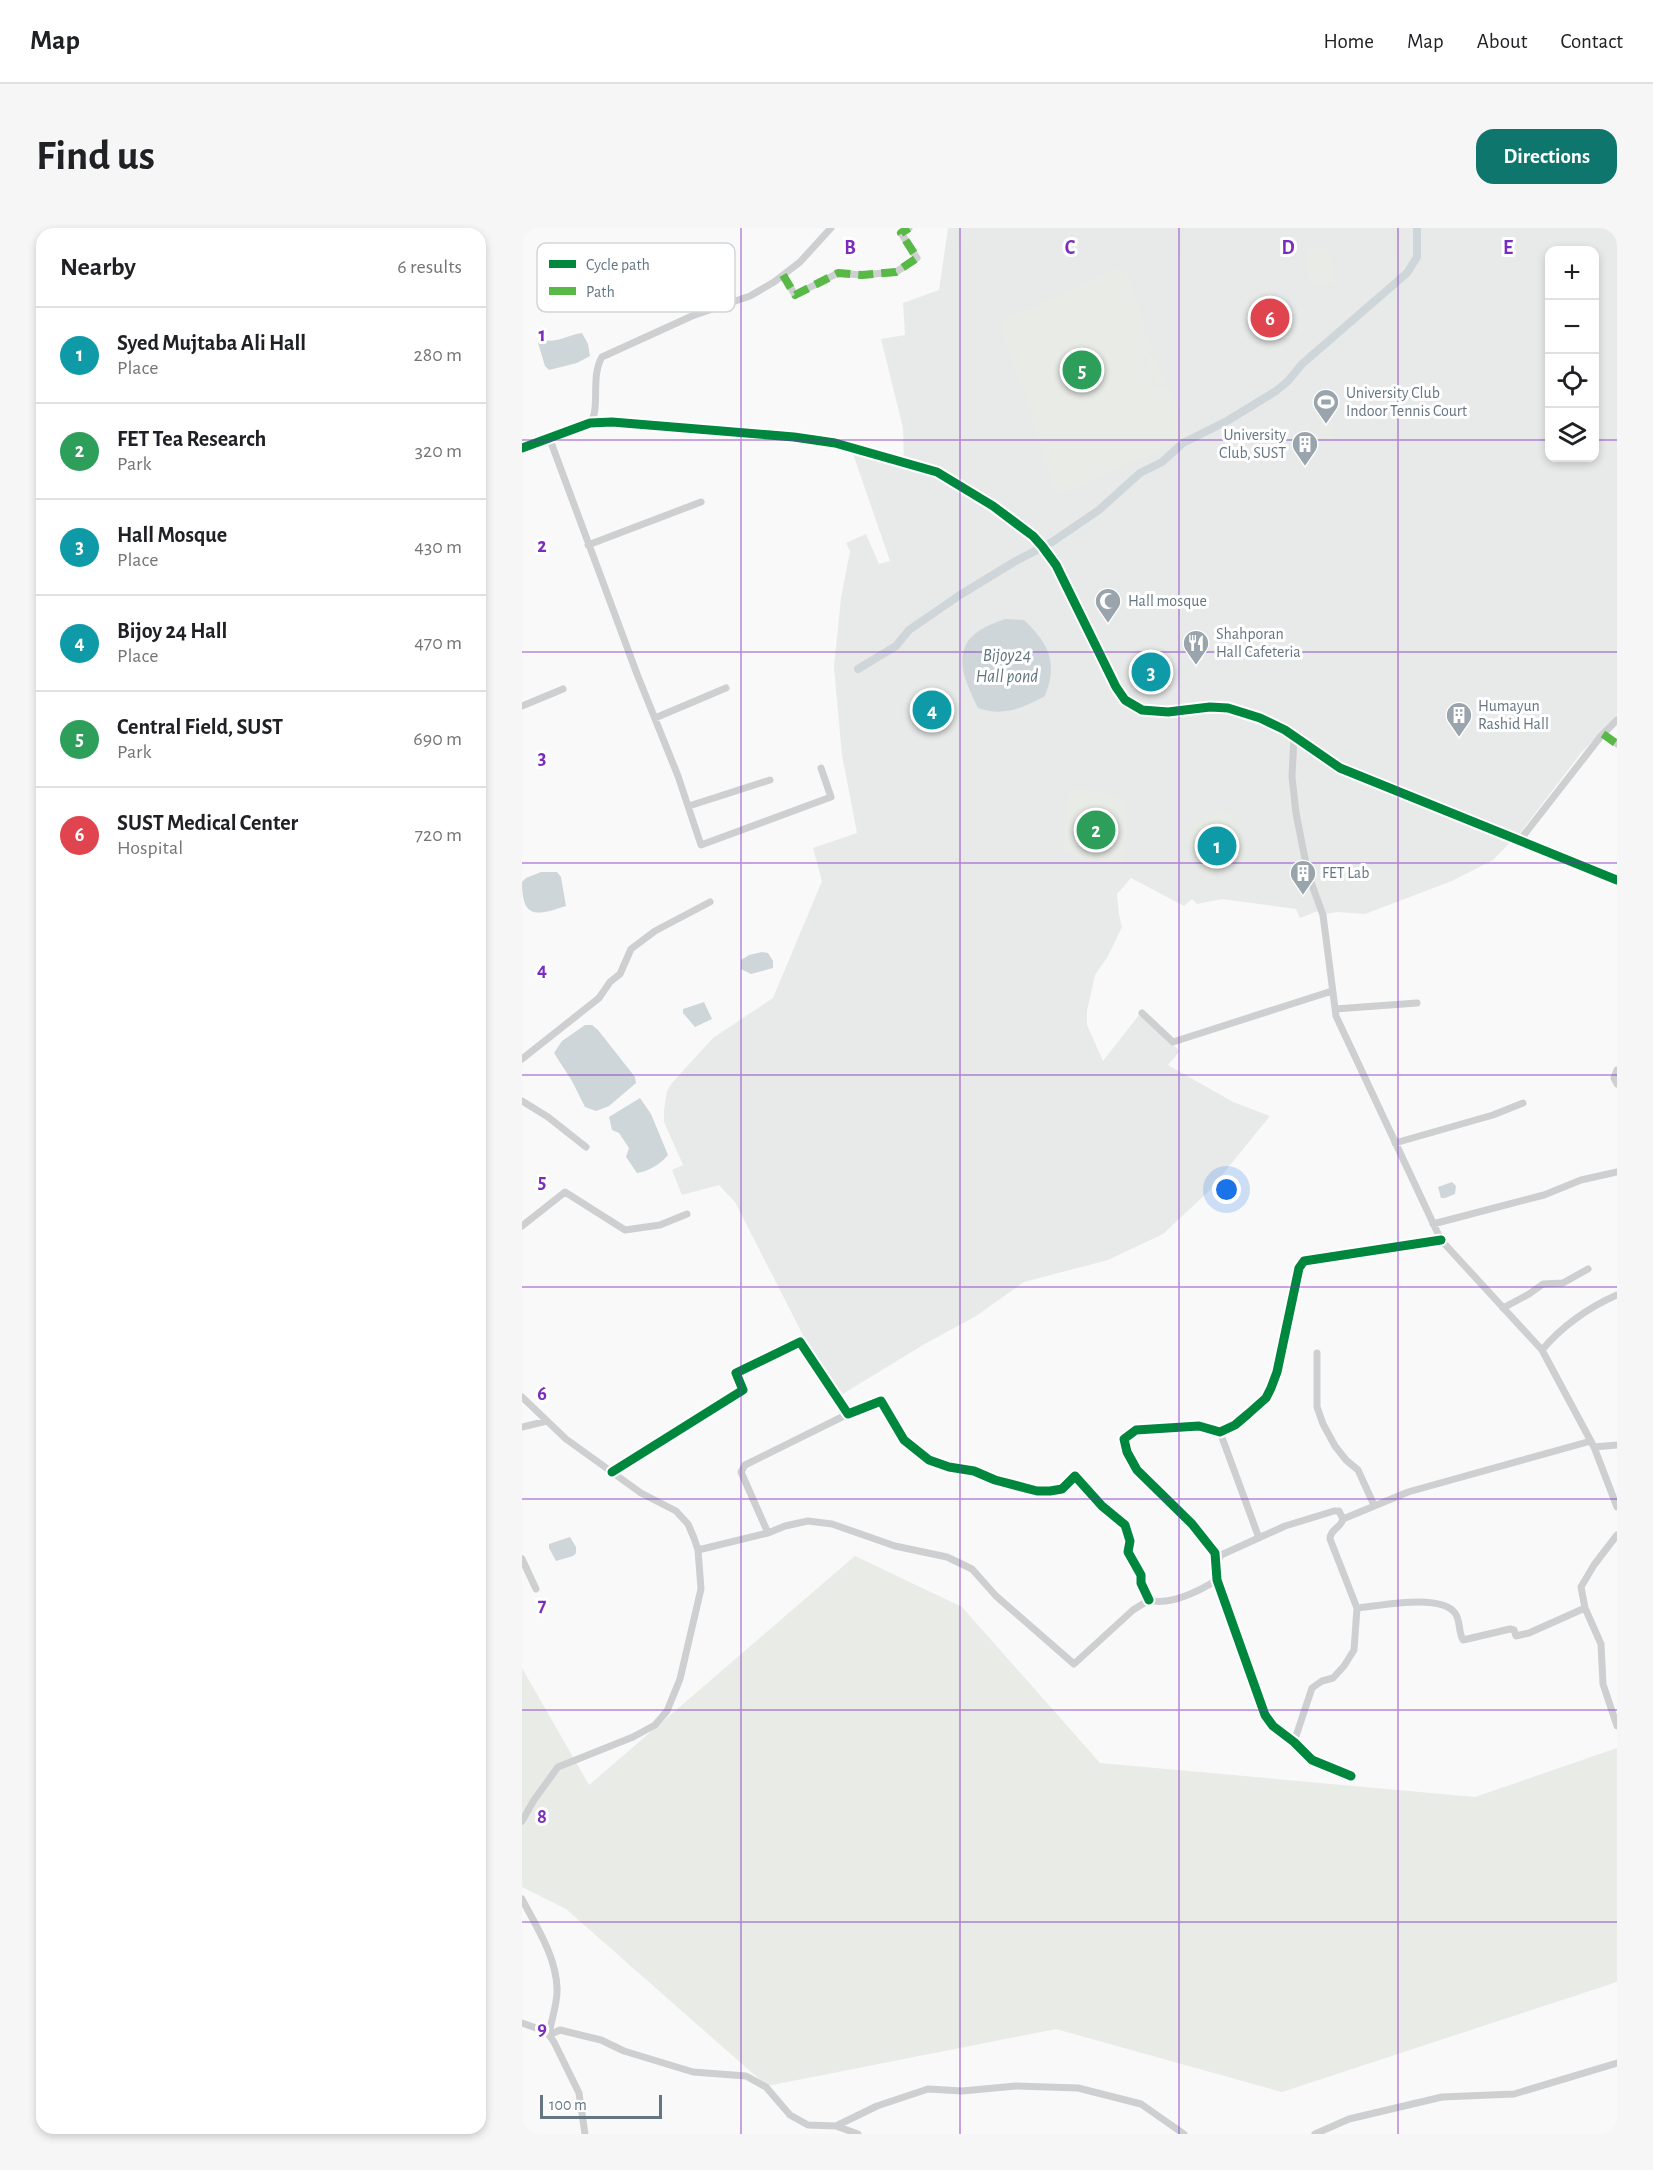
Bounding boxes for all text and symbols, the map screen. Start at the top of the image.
text: Map [30,27,80,55]
text: Home [1323,31,1374,52]
text: Map [1407,31,1444,52]
text: About [1477,31,1527,52]
text: Contact [1560,31,1623,52]
button: Directions [1476,129,1617,184]
text: Find us [36,135,155,177]
text: B [844,238,856,258]
text: C [1065,238,1076,258]
text: D [1281,238,1295,258]
text: E [1503,238,1513,258]
legend [537,243,735,312]
map controls [1545,246,1599,462]
button: + [1545,246,1599,300]
text: Nearby [60,254,136,280]
text: 6 results [397,257,462,277]
text: Cycle path [586,257,650,274]
text: Path [586,284,615,300]
pin: 6 [1250,296,1290,340]
button: − [1545,300,1599,354]
text: 1 [538,325,546,345]
text: Syed Mujtaba Ali Hall [117,332,306,354]
text: 1 [76,345,83,365]
text: 280 m [414,345,462,365]
pin: 5 [1062,348,1102,392]
button: locate [1545,354,1599,408]
text: Place [117,358,158,378]
place label: University Club Indoor Tennis Court [1346,385,1467,419]
sports icon: University Club Indoor Tennis Court [1311,387,1341,425]
button: layers [1545,408,1599,462]
place label: University Club, SUST [1219,427,1286,461]
text: FET Tea Research [117,428,266,450]
building icon: University Club, SUST [1290,429,1320,467]
text: 2 [75,441,84,461]
text: 320 m [415,441,462,461]
text: Park [117,454,152,474]
text: Hall Mosque [117,524,227,546]
text: 2 [537,536,547,556]
text: 3 [75,537,84,557]
text: 430 m [414,537,462,557]
text: Place [117,550,158,570]
mosque icon: Hall mosque [1093,586,1123,624]
place label: Hall mosque [1128,593,1207,609]
text: Bijoy 24 Hall [117,620,227,642]
place label: Shahporan Hall Cafeteria [1216,626,1301,660]
restaurant icon: Shahporan Hall Cafeteria [1181,628,1211,666]
text: 4 [74,633,85,653]
text: 470 m [414,633,462,653]
text: Place [117,646,158,666]
water label: Bijoy24 Hall pond [976,647,1038,686]
pin: 3 [1132,650,1170,694]
pin: 4 [912,688,952,732]
place label: Humayun Rashid Hall [1478,698,1549,732]
building icon: Humayun Rashid Hall [1444,700,1474,738]
text: Central Field, SUST [117,716,283,738]
text: 5 [75,729,84,749]
text: 690 m [413,729,462,749]
text: Park [117,742,152,762]
text: 3 [538,748,546,768]
pin: 2 [1076,808,1116,852]
text: SUST Medical Center [117,812,298,834]
pin: 1 [1198,824,1236,868]
text: 6 [75,825,84,845]
text: 720 m [415,825,462,845]
text: Hospital [117,838,183,858]
building icon: FET Lab [1288,858,1318,896]
place label: FET Lab [1322,865,1369,881]
text: 4 [537,960,547,980]
text: 5 [538,1172,546,1192]
your location [1212,1175,1241,1204]
text: 6 [537,1384,547,1404]
text: 7 [538,1595,547,1615]
text: 8 [537,1807,547,1827]
text: 9 [537,2019,547,2039]
scale bar [540,2092,662,2120]
text: 100 m [549,2097,587,2113]

